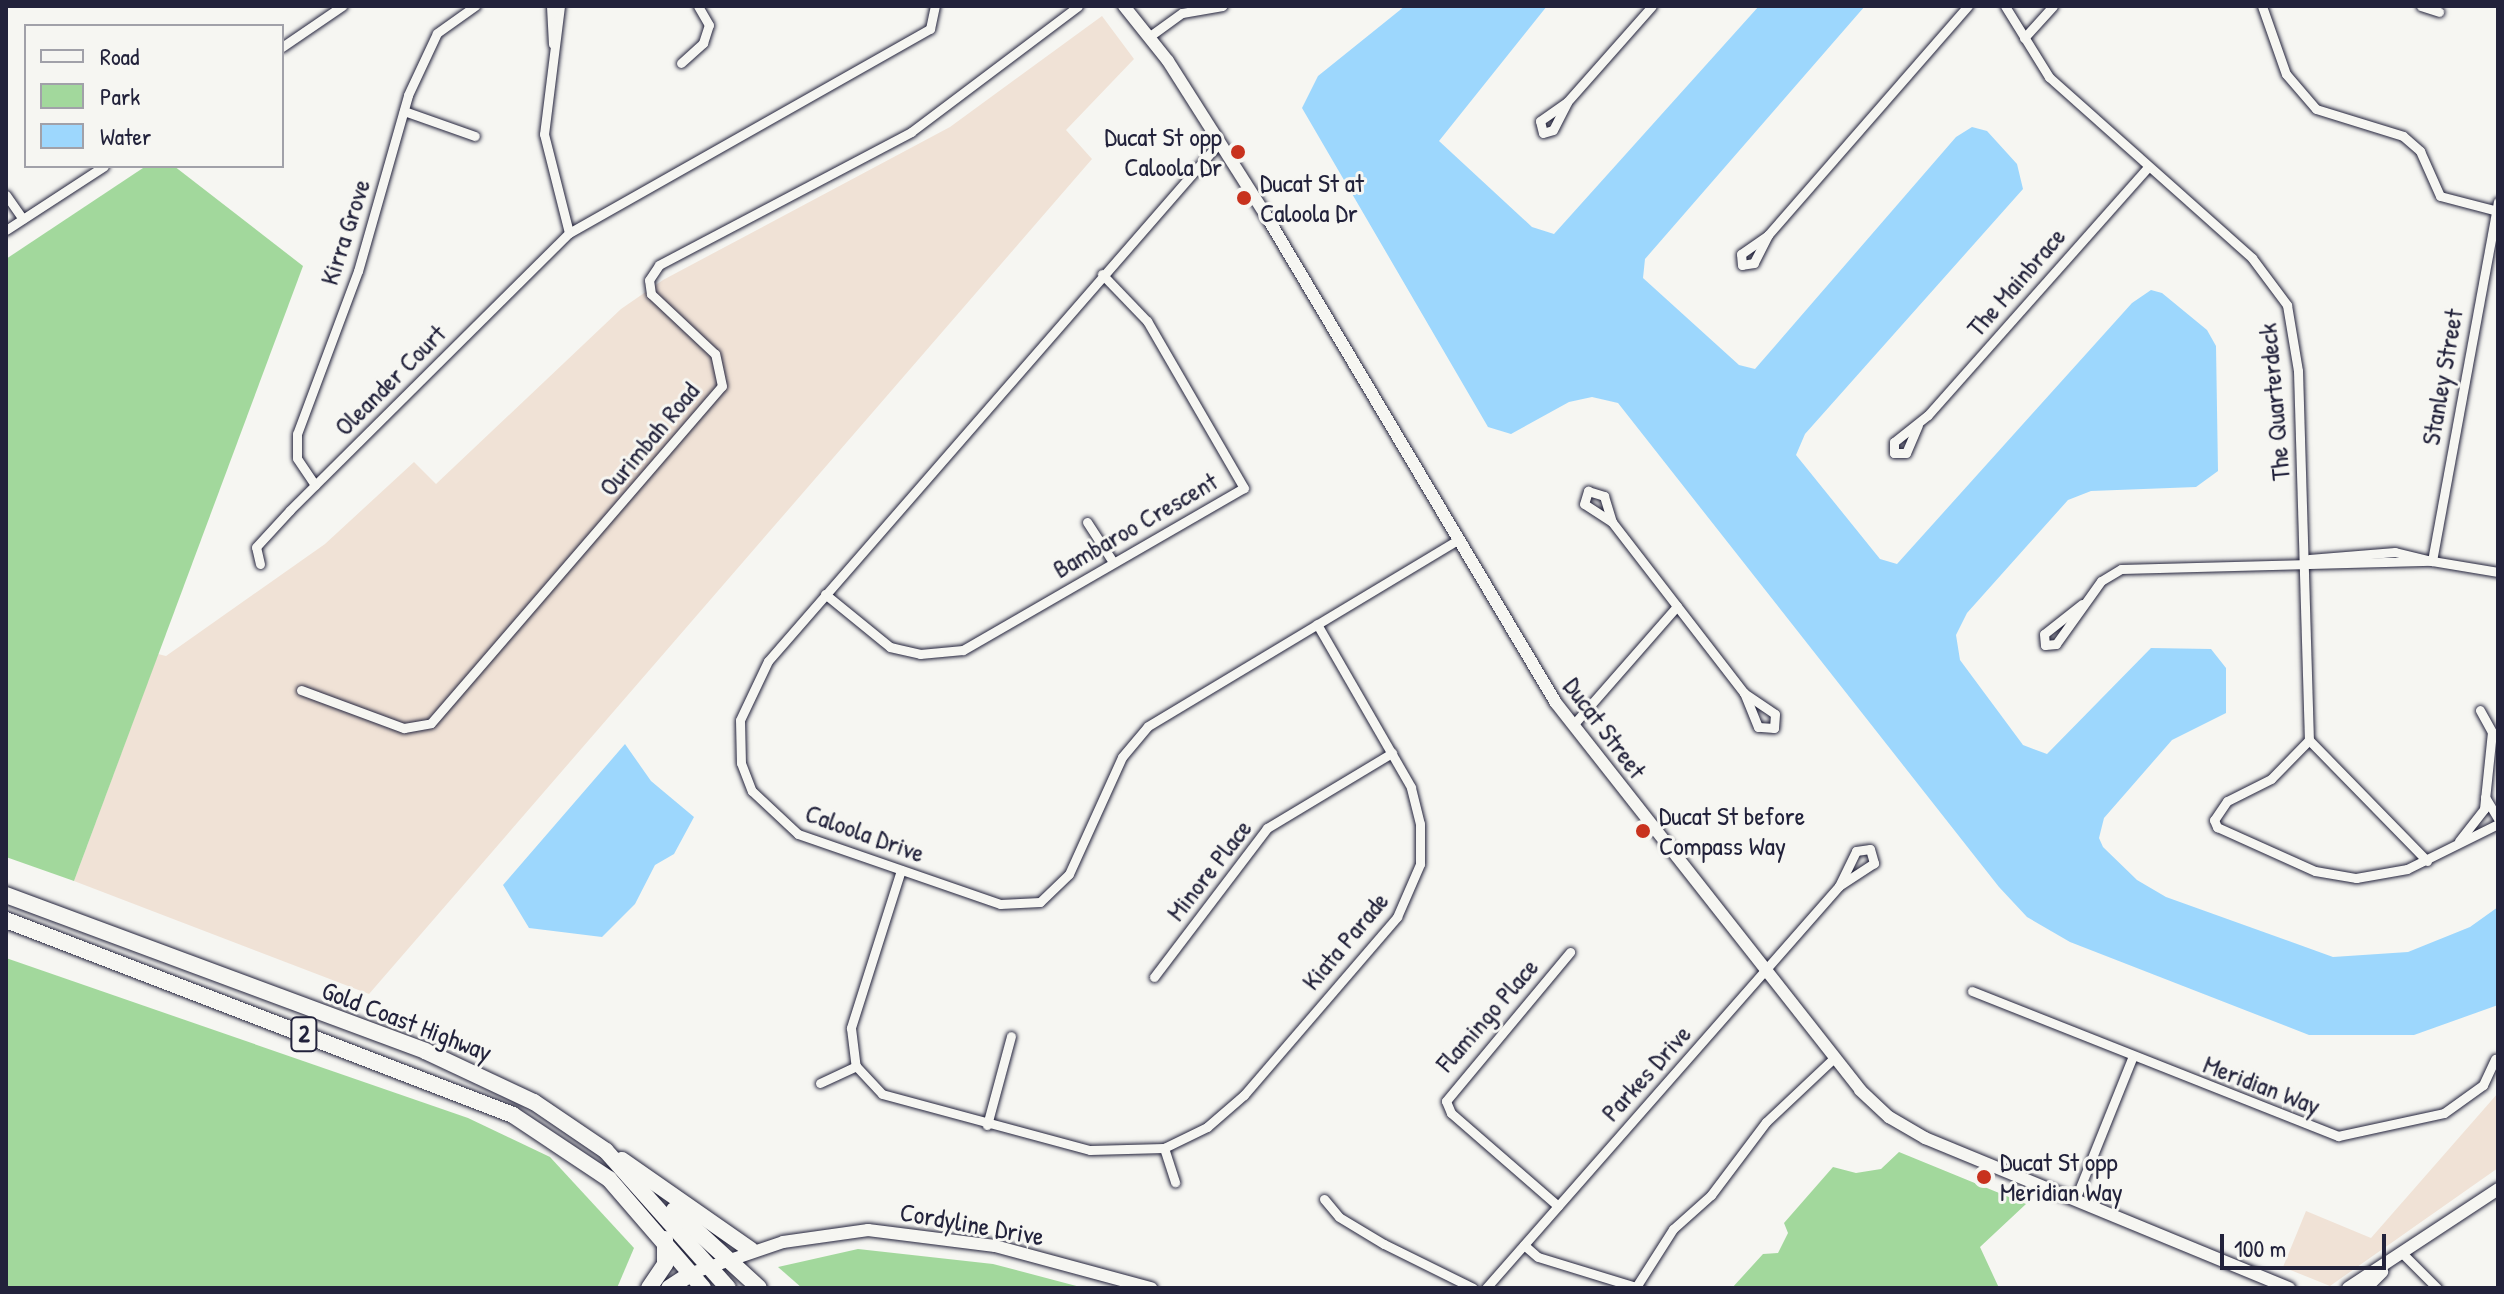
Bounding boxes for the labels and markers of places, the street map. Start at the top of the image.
place label: Ducat St opp Caloola Dr [1104,121,1222,182]
marker: Ducat St opp Caloola Dr [1229,143,1247,161]
place label: Ducat St at Caloola Dr [1260,167,1364,228]
marker: Ducat St at Caloola Dr [1235,189,1253,207]
place label: Ducat St before Compass Way [1659,800,1805,862]
marker: Ducat St before Compass Way [1634,822,1652,840]
place label: Ducat St opp Meridian Way [2000,1146,2123,1208]
marker: Ducat St opp Meridian Way [1975,1168,1993,1186]

